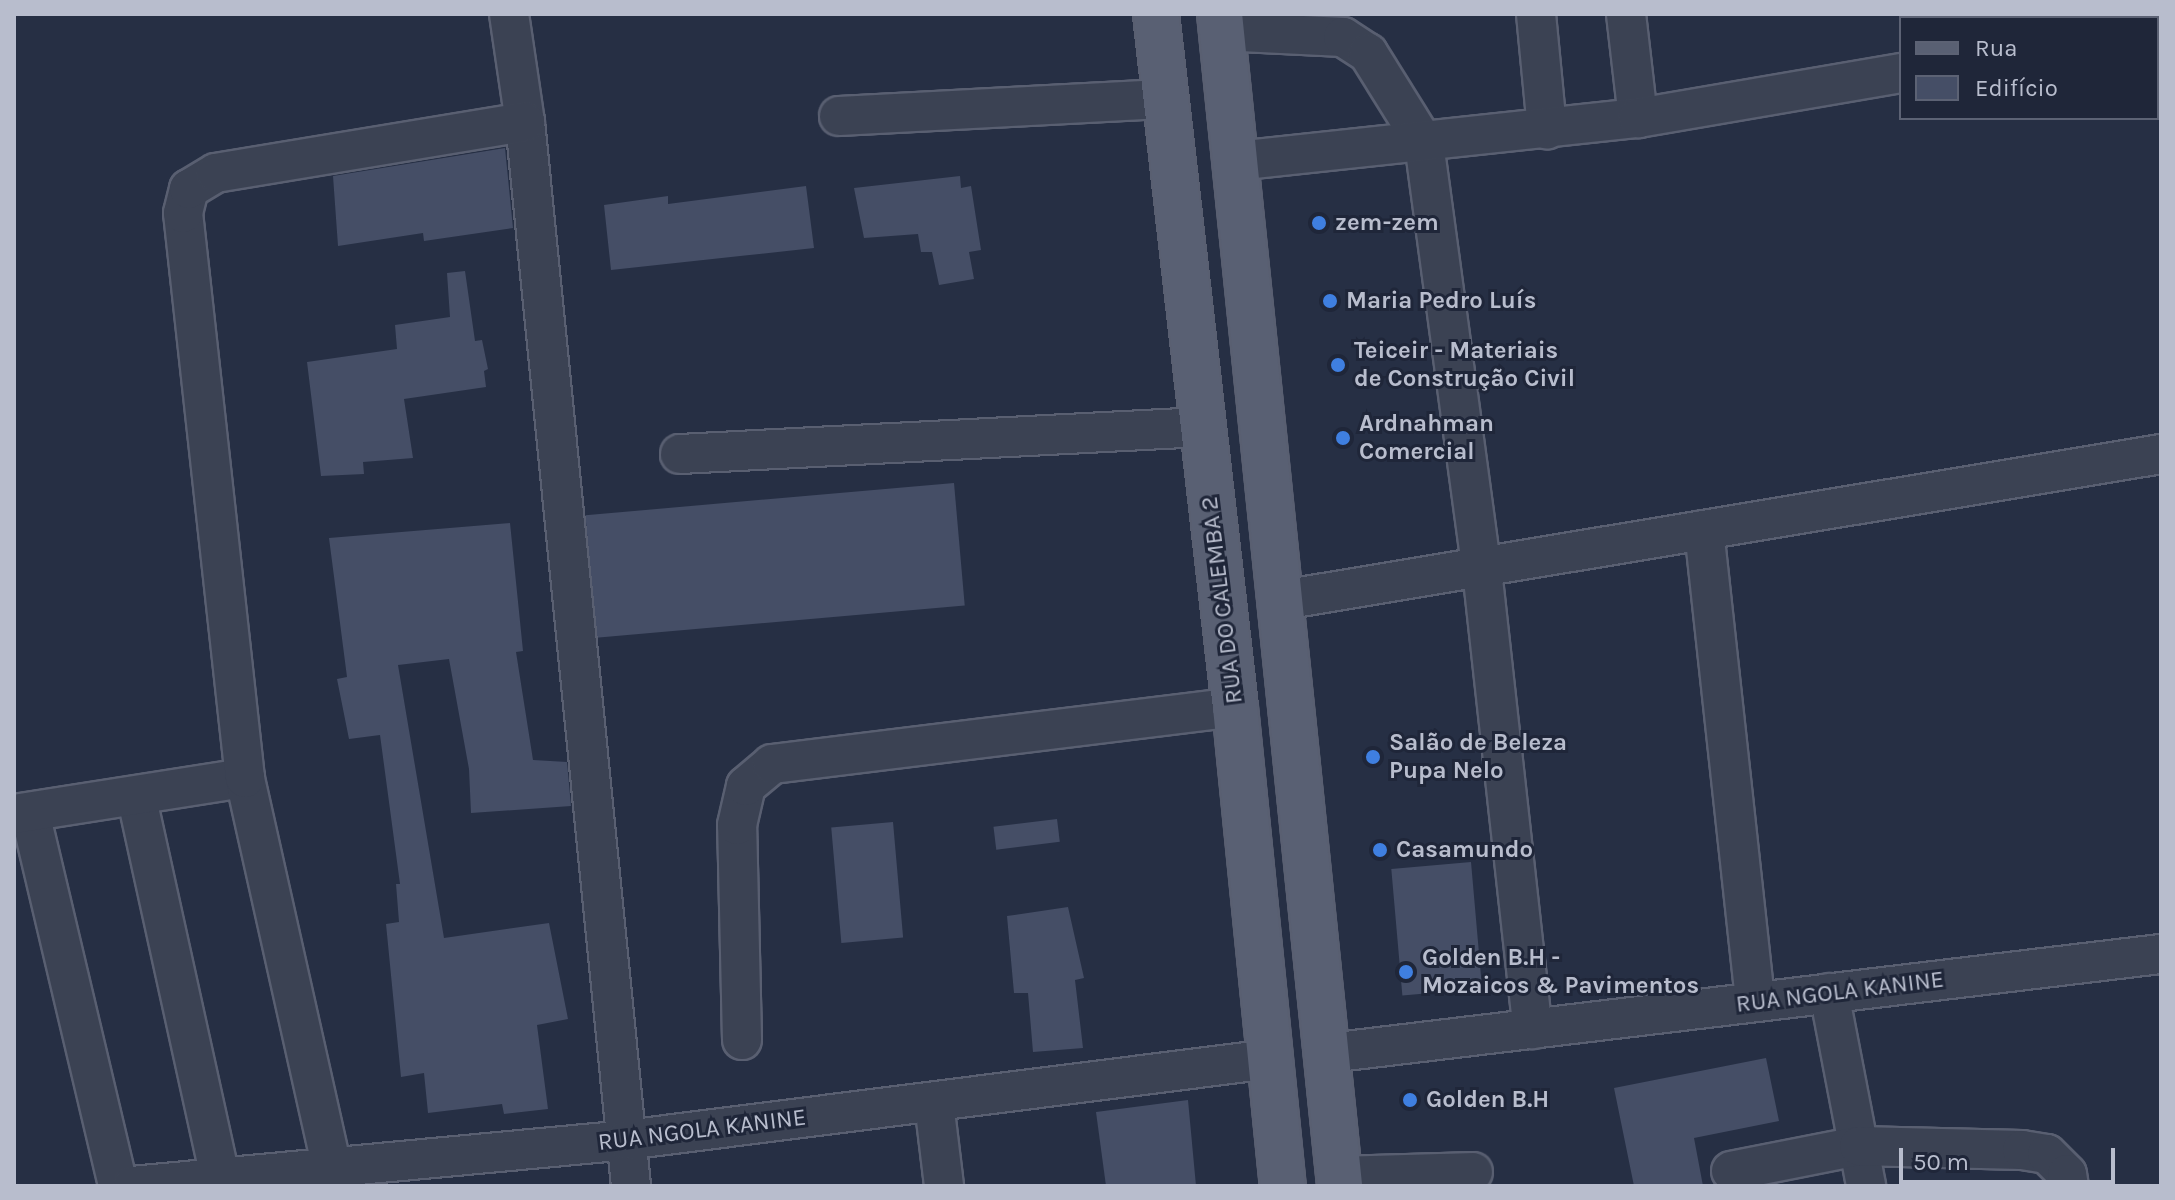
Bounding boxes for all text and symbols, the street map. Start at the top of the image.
legend [1899,16,2159,120]
text: Rua [1975,34,2017,62]
text: Edifício [1975,74,2058,102]
place label: zem-zem [1335,209,1439,237]
marker: zem-zem [1310,214,1328,232]
place label: Maria Pedro Luís [1346,287,1536,315]
marker: Maria Pedro Luís [1321,292,1339,310]
place label: Teiceir - Materiais de Construção Civil [1354,337,1575,393]
marker: Teiceir - Materiais de Construção Civil [1329,356,1347,374]
place label: Ardnahman Comercial [1359,410,1494,466]
marker: Ardnahman Comercial [1334,429,1352,447]
street label: RUA DO CALEMBA 2 [1195,495,1249,705]
place label: Salão de Beleza Pupa Nelo [1389,729,1567,785]
marker: Salão de Beleza Pupa Nelo [1364,748,1382,766]
place label: Casamundo [1396,836,1533,864]
marker: Casamundo [1371,841,1389,859]
place label: Golden B.H - Mozaicos & Pavimentos [1422,944,1699,1000]
marker: Golden B.H - Mozaicos & Pavimentos [1397,963,1415,981]
street label: RUA NGOLA KANINE [1734,965,1946,1019]
place label: Golden B.H [1426,1086,1549,1114]
marker: Golden B.H [1401,1091,1419,1109]
street label: RUA NGOLA KANINE [596,1103,808,1157]
scale bar [1903,1132,2119,1182]
text: 50 m [1913,1148,1969,1176]

